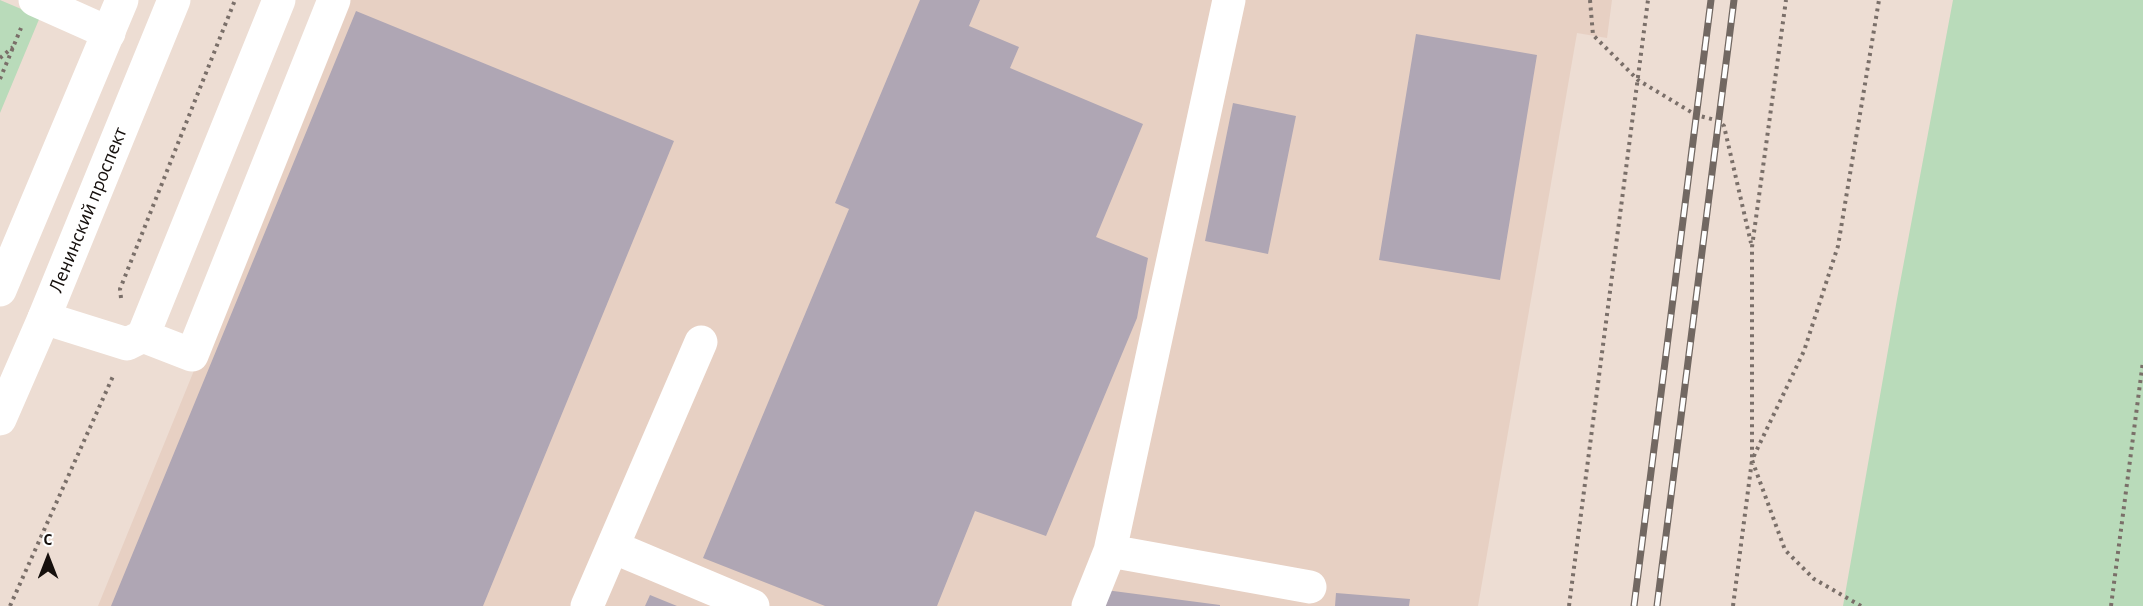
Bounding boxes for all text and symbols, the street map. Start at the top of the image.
street label: Ленинский проспект [43,124,133,296]
north arrow [18,528,78,588]
text: С [44,532,52,548]

